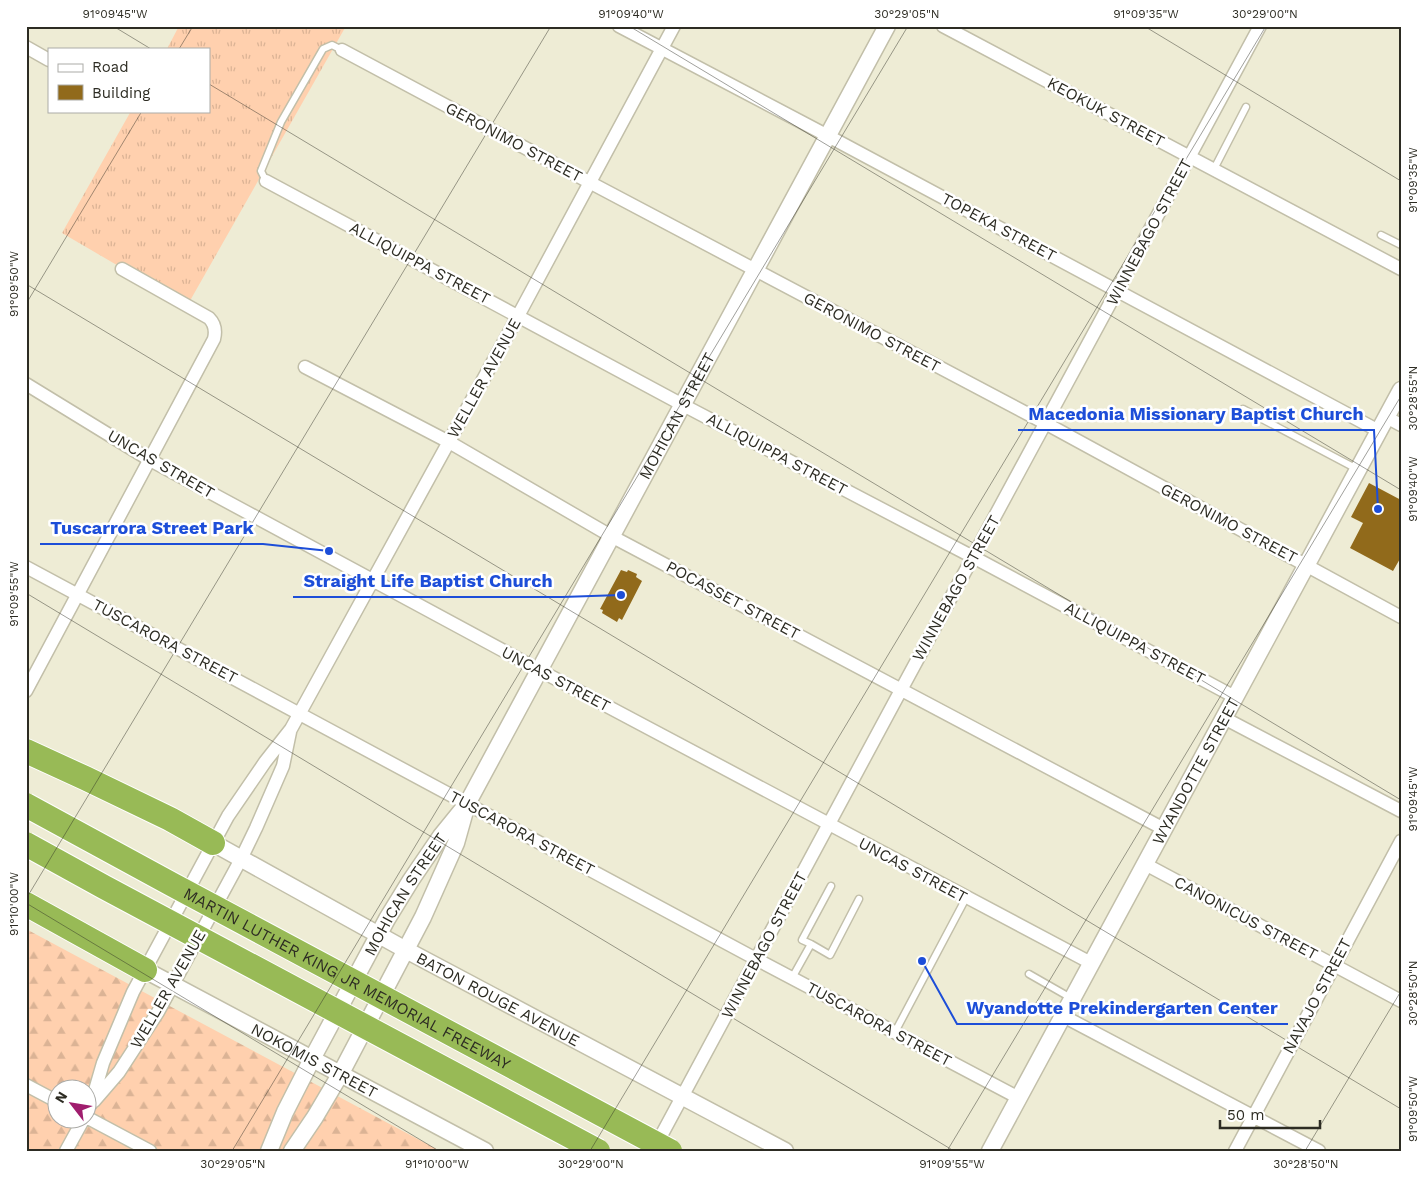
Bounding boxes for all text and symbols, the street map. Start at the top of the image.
text: 91°09'45"W [83,7,148,21]
text: 91°09'40"W [598,7,664,21]
text: 30°29'05"N [874,7,940,21]
text: 91°09'35"W [1113,7,1179,21]
text: 30°29'00"N [1232,7,1298,21]
legend [48,48,210,112]
text: Road [92,58,129,76]
street label: KEOKUK STREET [1044,73,1168,151]
text: Building [92,84,150,102]
street label: GERONIMO STREET [442,98,586,186]
text: 91°09'35"W [1406,147,1420,213]
street label: WINNEBAGO STREET [1102,155,1196,309]
street label: TOPEKA STREET [938,189,1060,265]
street label: ALLIQUIPPA STREET [346,218,494,308]
text: 91°09'50"W [7,250,21,317]
street label: GERONIMO STREET [800,288,944,376]
street label: WELLER AVENUE [443,315,525,441]
street label: MOHICAN STREET [635,349,719,482]
text: 30°28'55"N [1406,366,1420,430]
callout: Macedonia Missionary Baptist Church [1018,397,1374,430]
text: Macedonia Missionary Baptist Church [1028,403,1364,424]
street label: ALLIQUIPPA STREET [703,409,851,499]
street label: UNCAS STREET [104,426,218,502]
text: 91°09'40"W [1406,456,1420,522]
street label: GERONIMO STREET [1157,479,1301,567]
callout: Tuscarrora Street Park [40,511,263,544]
street label: WINNEBAGO STREET [908,512,1004,664]
text: Tuscarrora Street Park [50,517,254,538]
street label: POCASSET STREET [663,557,803,643]
text: 91°09'55"W [7,561,21,627]
callout: Straight Life Baptist Church [293,564,562,597]
text: Straight Life Baptist Church [303,570,553,591]
street label: TUSCARORA STREET [89,595,241,687]
street label: ALLIQUIPPA STREET [1061,598,1209,688]
street label: UNCAS STREET [498,642,614,716]
street label: WYANDOTTE STREET [1148,694,1243,848]
text: 91°09'45"W [1406,766,1420,831]
street label: TUSCARORA STREET [446,787,598,879]
street label: MOHICAN STREET [360,829,450,959]
street label: UNCAS STREET [855,833,971,907]
street label: WINNEBAGO STREET [717,868,811,1022]
text: 91°10'00"W [7,872,21,936]
street label: CANONICUS STREET [1171,872,1321,964]
street label: MARTIN LUTHER KING JR MEMORIAL FREEWAY [181,883,514,1073]
street label: WELLER AVENUE [126,926,210,1052]
street label: NAVAJO STREET [1279,935,1356,1057]
street label: BATON ROUGE AVENUE [413,948,583,1050]
text: 30°28'50"N [1406,960,1420,1026]
street label: TUSCARORA STREET [803,978,955,1070]
callout: Wyandotte Prekindergarten Center [957,991,1288,1024]
text: Wyandotte Prekindergarten Center [966,997,1278,1018]
street label: NOKOMIS STREET [248,1019,381,1102]
text: 91°09'50"W [1406,1075,1420,1142]
north arrow [48,1080,98,1130]
text: N [51,1089,70,1106]
scale bar [1220,1097,1320,1129]
text: 50 m [1227,1106,1264,1124]
text: 30°29'05"N [200,1157,266,1171]
text: 91°10'00"W [405,1157,469,1171]
text: 30°29'00"N [558,1157,624,1171]
text: 91°09'55"W [919,1157,985,1171]
text: 30°28'50"N [1273,1157,1339,1171]

